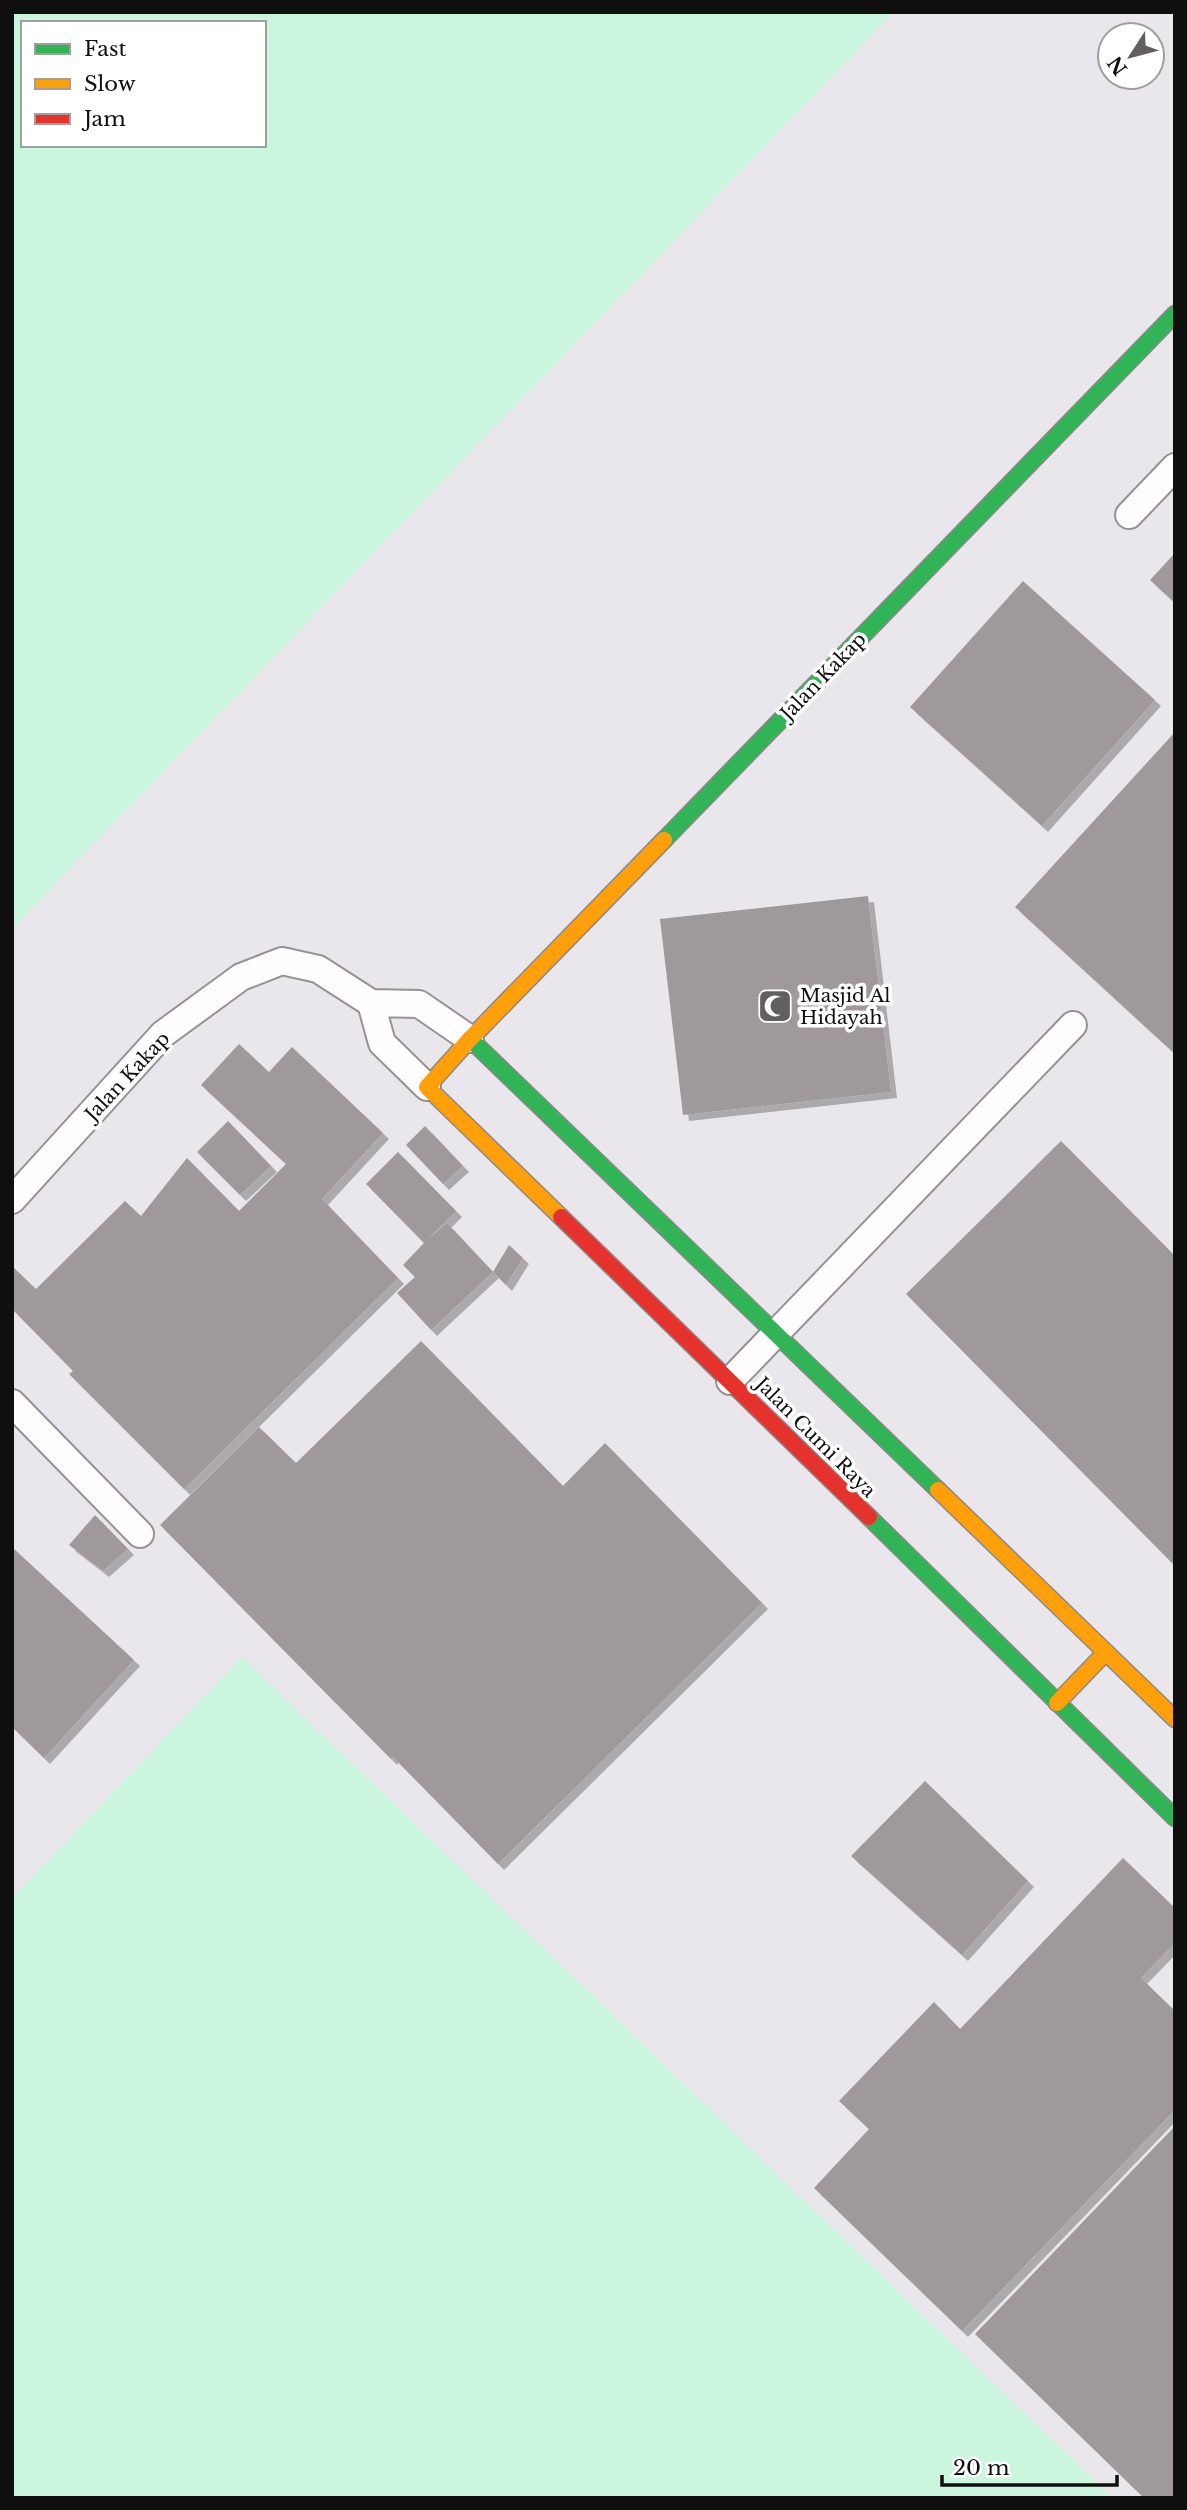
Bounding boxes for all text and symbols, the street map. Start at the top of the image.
legend [21,21,266,147]
north arrow [1096,21,1166,91]
text: Fast [84,36,126,62]
text: N [1103,52,1132,80]
text: Slow [84,71,136,97]
text: Jam [81,106,126,132]
street label: Jalan Kakap [774,628,871,727]
place label: Masjid Al Hidayah [800,984,890,1029]
mosque icon: Masjid Al Hidayah [756,987,794,1025]
street label: Jalan Kakap [78,1027,174,1128]
street label: Jalan Cumi Raya [749,1370,881,1503]
scale bar [942,2444,1117,2488]
text: 20 m [953,2455,1010,2481]

